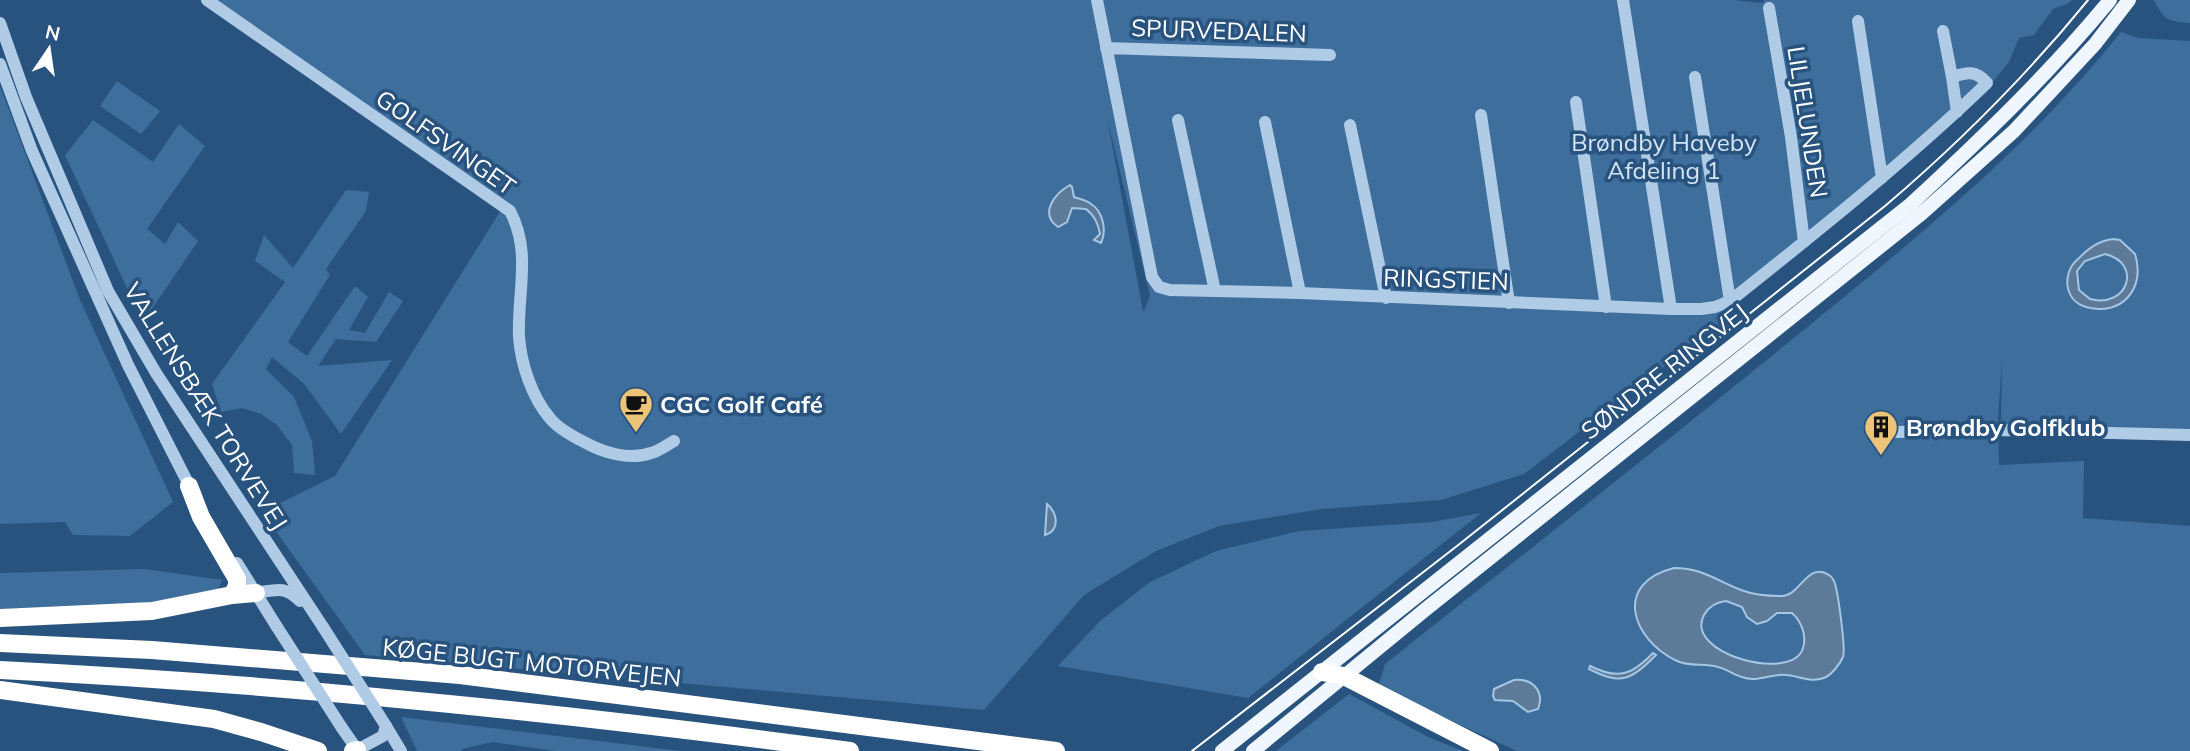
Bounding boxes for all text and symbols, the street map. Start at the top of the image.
street label: SPURVEDALEN [1131,12,1307,48]
north arrow [14,14,84,84]
text: N [43,19,63,46]
street label: LILJELUNDEN [1781,44,1835,200]
street label: GOLFSVINGET [370,83,522,201]
park label: Brøndby Haveby Afdeling 1 [1571,127,1757,185]
street label: RINGSTIEN [1383,262,1509,296]
street label: VALLENSBÆK TORVEVEJ [118,277,294,535]
street label: SØNDRE RINGVEJ [1575,297,1753,445]
cafe icon: CGC Golf Café [617,385,655,434]
place label: CGC Golf Café [660,389,823,419]
building icon: Brøndby Golfklub [1862,408,1900,457]
place label: Brøndby Golfklub [1906,412,2105,442]
street label: KØGE BUGT MOTORVEJEN [381,631,683,693]

